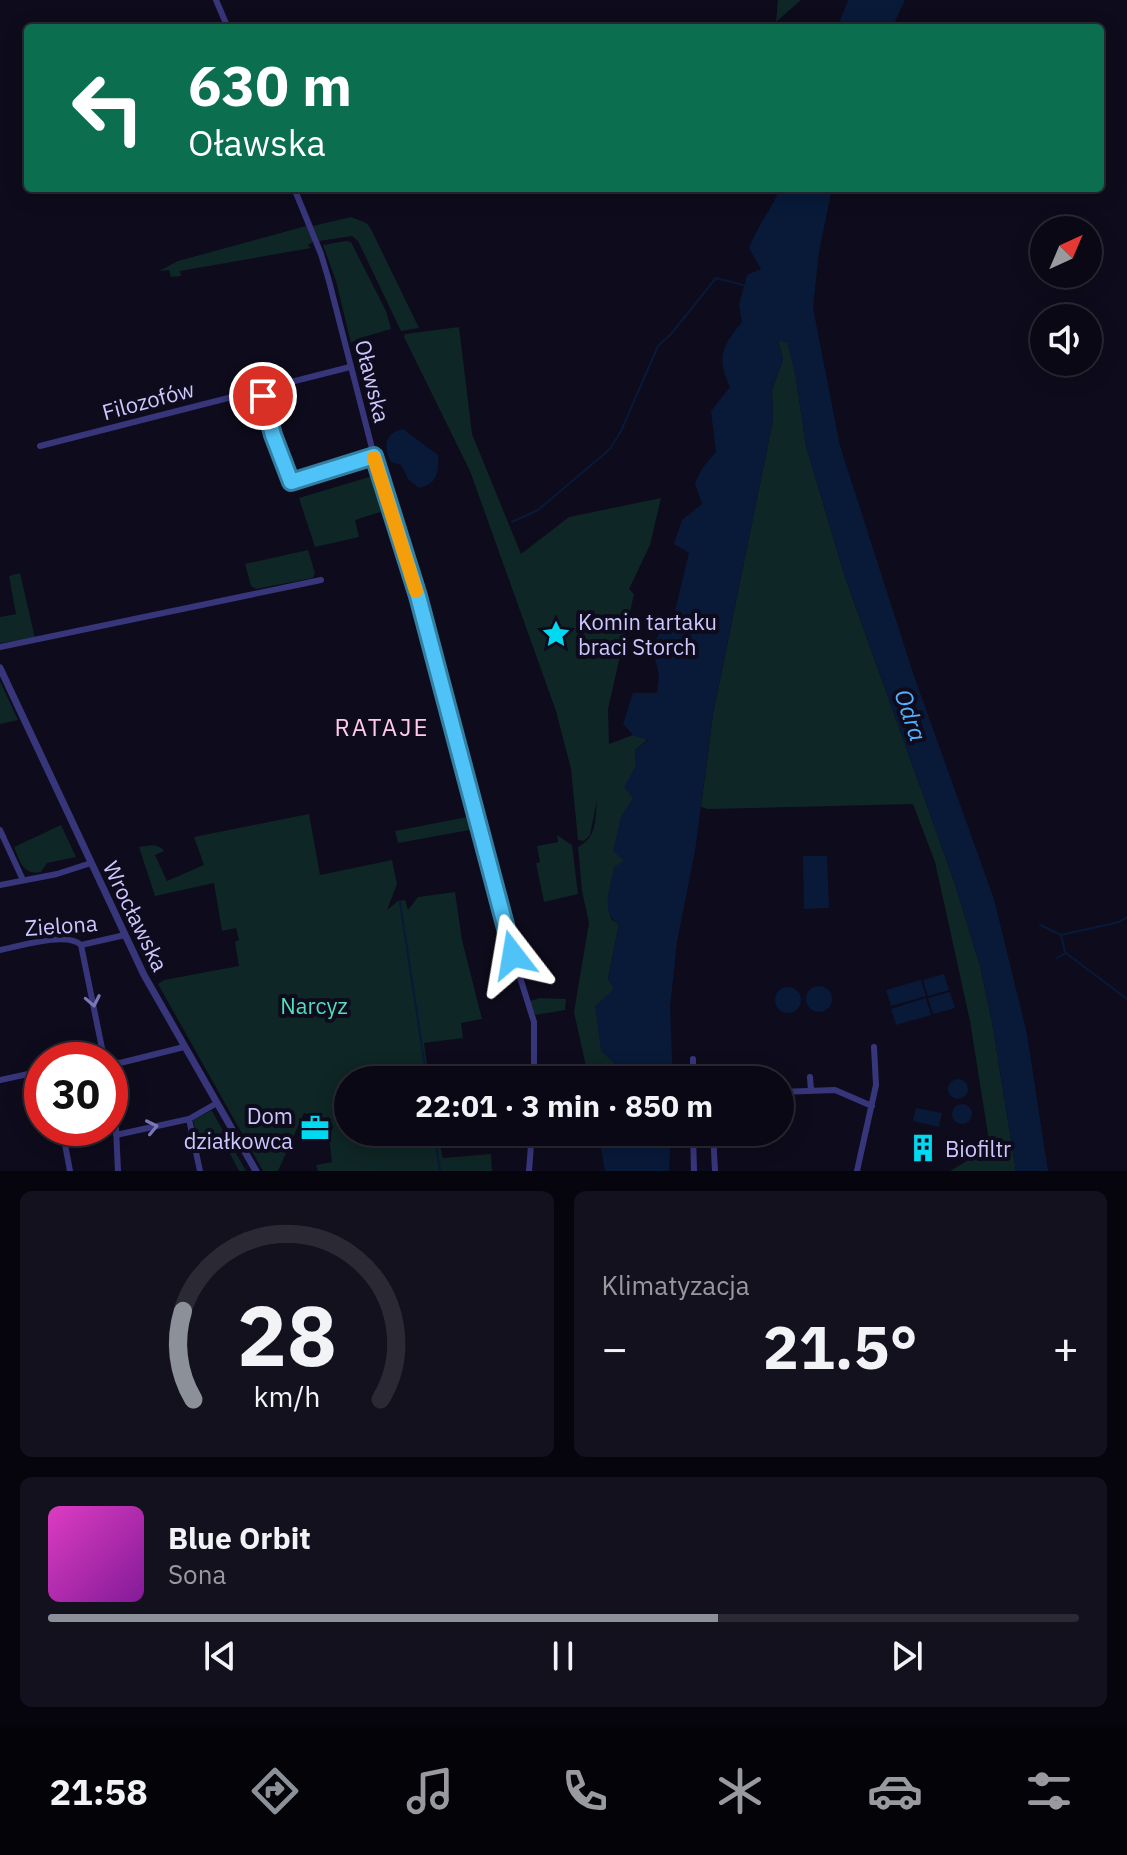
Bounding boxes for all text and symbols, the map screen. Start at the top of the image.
text: 630 m [188,49,352,121]
icon: left [56,56,160,160]
text: Oławska [188,119,326,166]
north arrow [1030,216,1102,288]
map controls [1030,216,1102,376]
button: sound [1030,304,1102,376]
street label: Oławska [349,337,397,426]
pin [229,362,297,430]
street label: Filozofów [99,374,197,426]
icon: arrive [241,374,285,418]
place label: Komin tartaku braci Storch [578,607,717,661]
place icon: Komin tartaku braci Storch [541,619,571,649]
water label: Odra [887,685,935,745]
district label: RATAJE [334,711,430,743]
street label: Wrocławska [97,856,175,976]
street label: Zielona [24,908,99,942]
position arrow [471,913,555,997]
park label: Narcyz [280,991,348,1020]
one-way arrow [83,995,100,1008]
speed limit sign: 30 [24,1042,128,1146]
text: 22:01 · 3 min · 850 m [415,1086,713,1125]
place label: Dom działkowca [184,1101,293,1155]
office icon: Dom działkowca [300,1113,330,1143]
one-way arrow [145,1119,159,1136]
building icon: Biofiltr [908,1133,938,1163]
place label: Biofiltr [945,1134,1011,1163]
text: Klimatyzacja [602,1268,750,1302]
text: 28 [237,1281,337,1389]
text: 21.5° [763,1307,918,1386]
text: − [602,1319,628,1376]
text: + [1053,1319,1079,1376]
text: km/h [253,1378,320,1415]
text: Blue Orbit [168,1518,311,1557]
text: Sona [168,1557,226,1591]
icon: previous [198,1634,242,1678]
icon: pause [541,1634,585,1678]
icon: next [885,1634,929,1678]
icon: directions [247,1763,303,1819]
icon: music [402,1763,458,1819]
icon: phone [557,1763,613,1819]
icon: climate [712,1763,768,1819]
icon: car [867,1763,923,1819]
icon: filters [1021,1763,1077,1819]
text: 21:58 [49,1768,148,1815]

